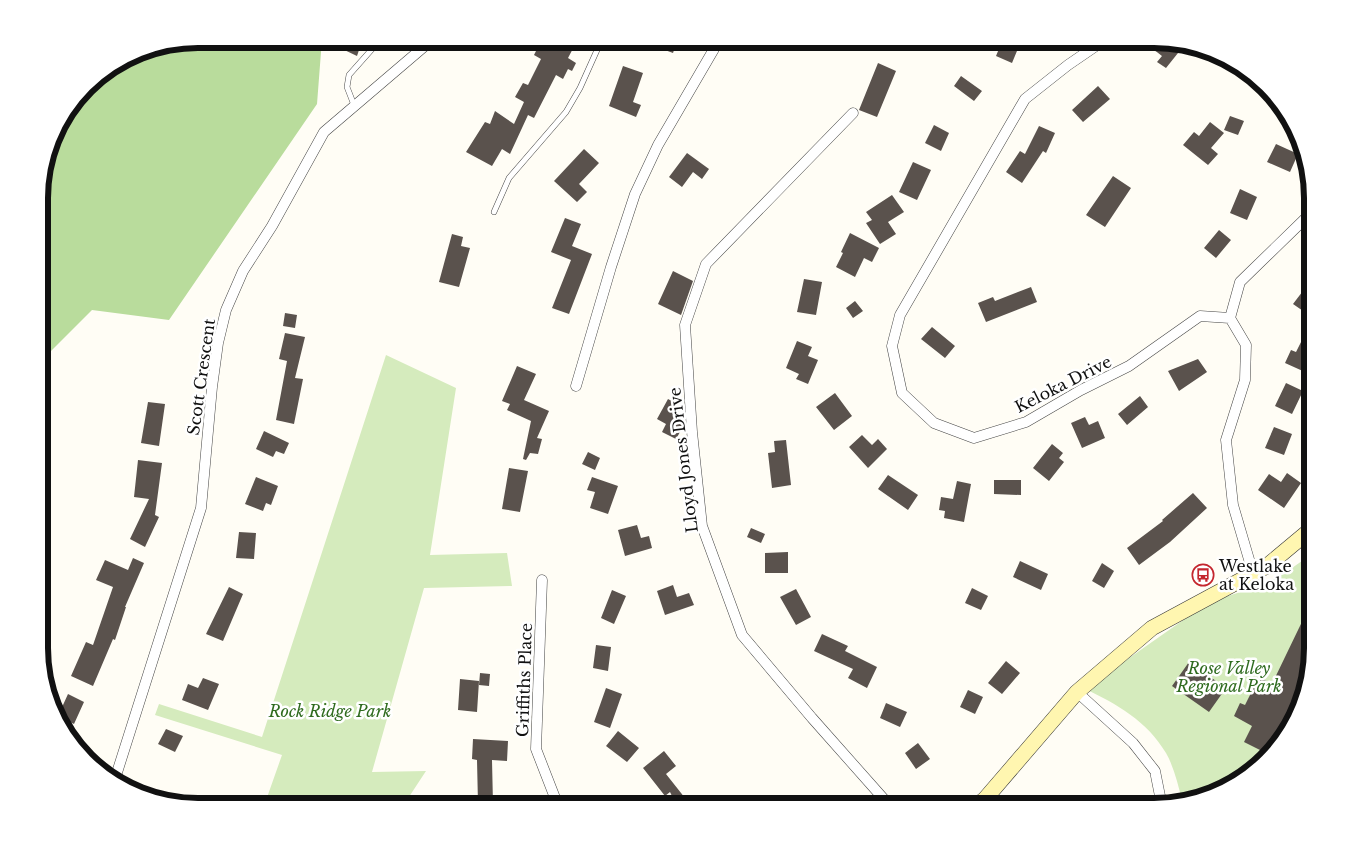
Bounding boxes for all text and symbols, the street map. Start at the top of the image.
street label: Scott Crescent [183,317,219,437]
street label: Keloka Drive [1011,351,1115,417]
street label: Lloyd Jones Drive [664,386,702,534]
place label: Westlake at Keloka [1218,556,1294,594]
bus stop icon: Westlake at Keloka [1191,563,1215,587]
street label: Griffiths Place [512,623,536,737]
park label: Rose Valley Regional Park [1176,658,1281,696]
park label: Rock Ridge Park [268,701,391,721]

